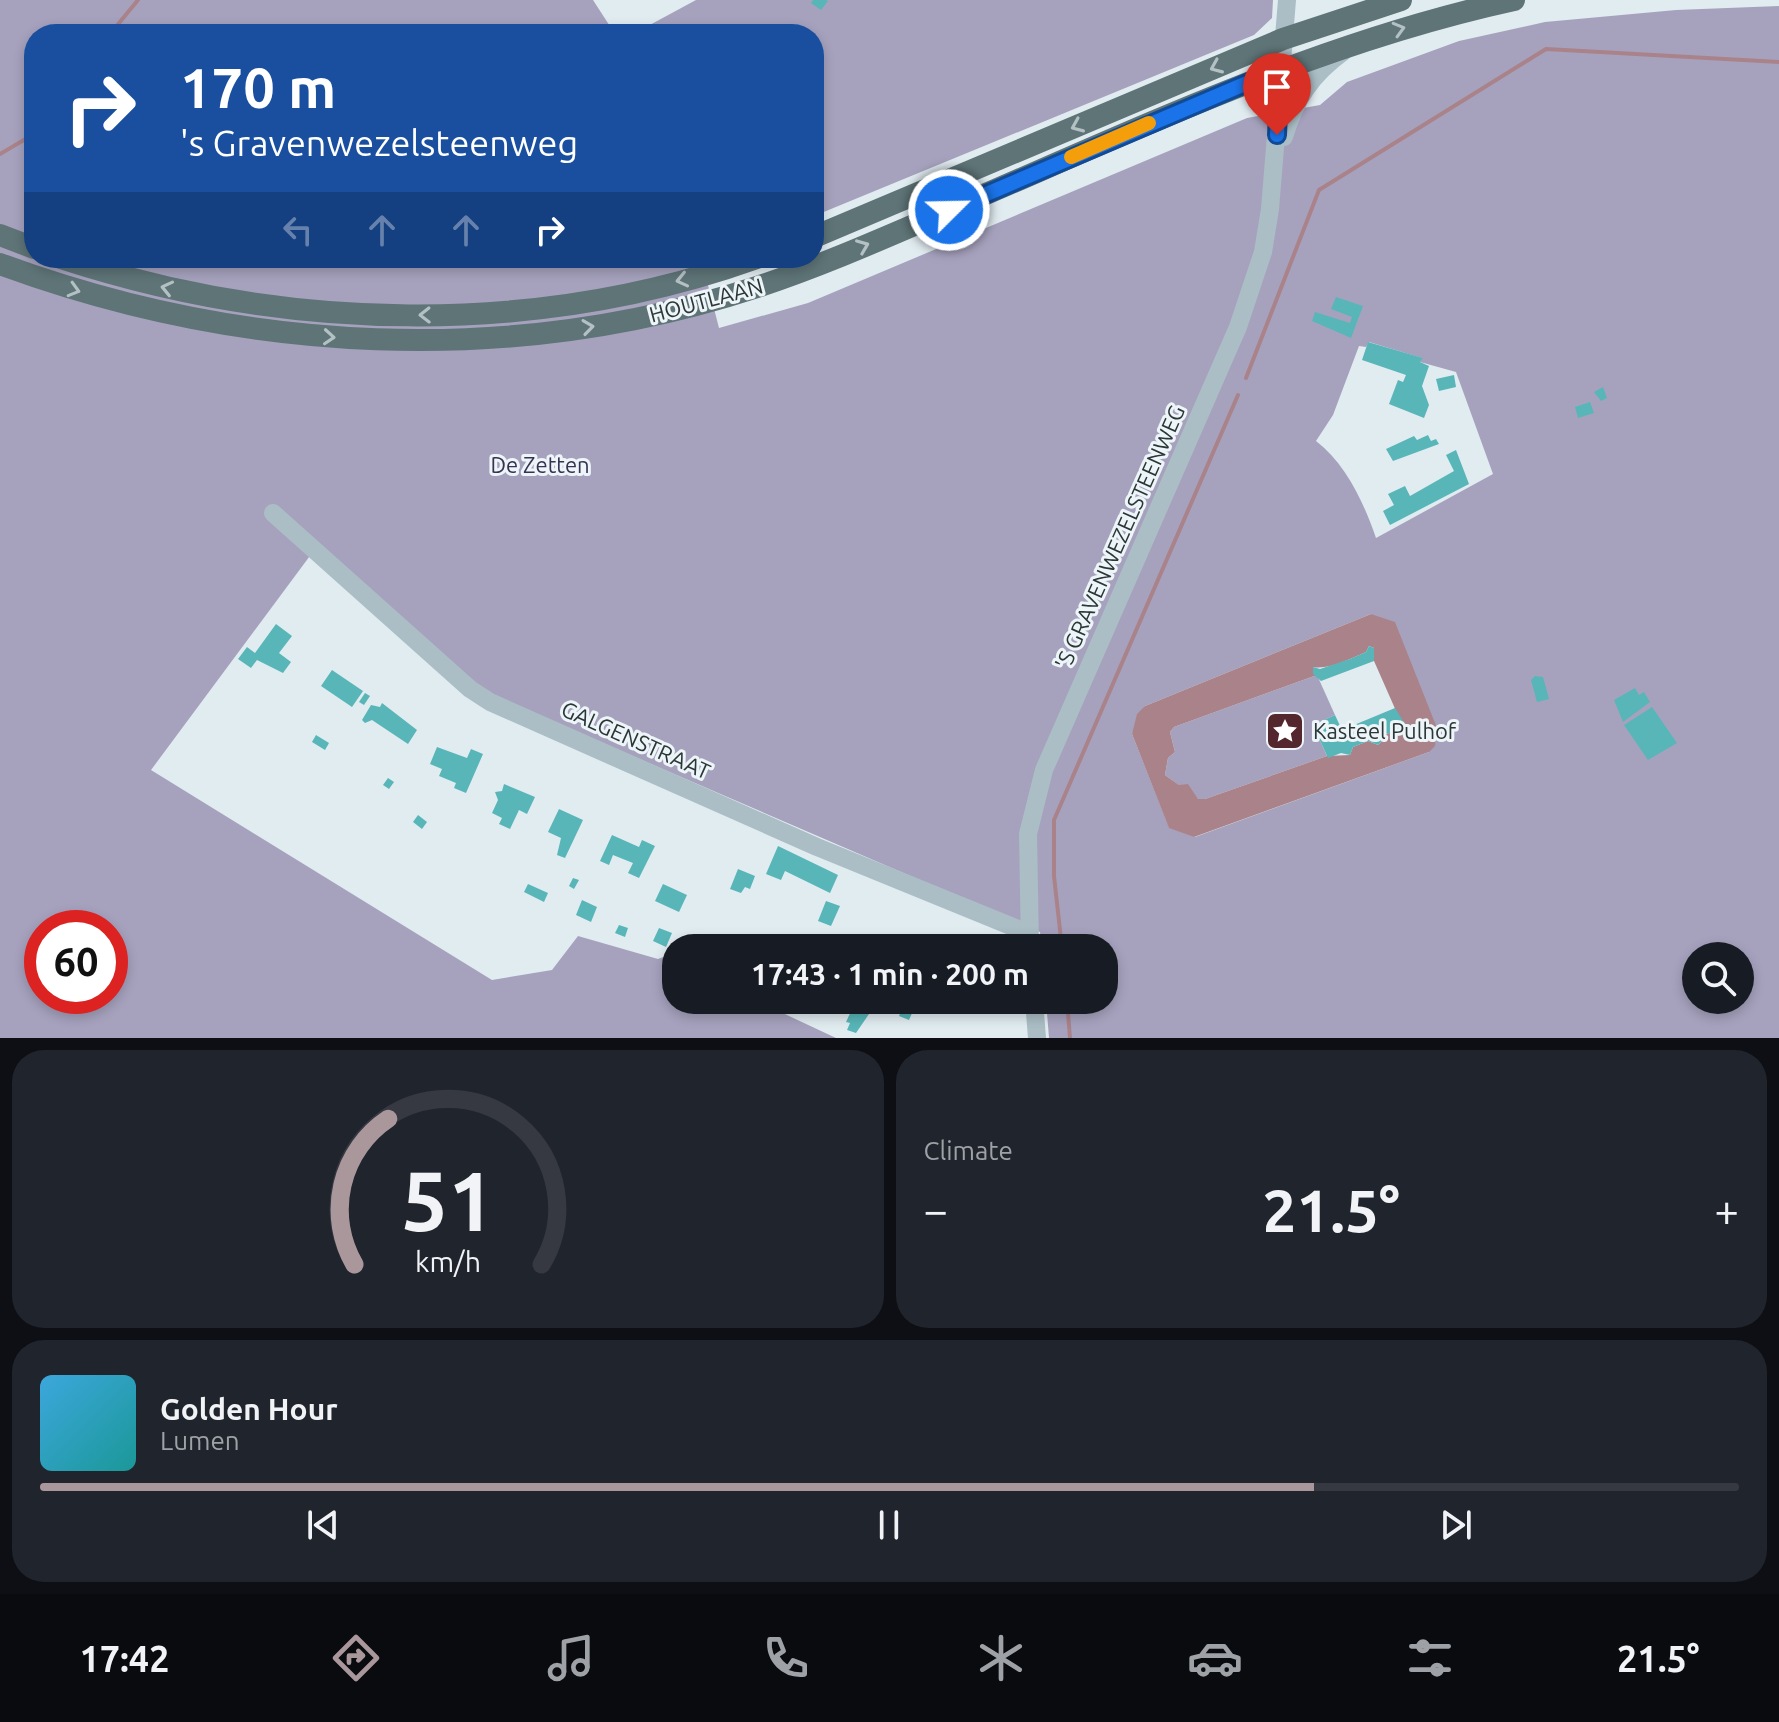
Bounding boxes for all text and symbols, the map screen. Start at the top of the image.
one-way arrow [1392,21,1406,38]
pin [1243,53,1311,135]
icon: right [48,56,152,160]
text: 170 m [180,56,336,119]
one-way arrow [1210,58,1224,74]
icon: arrive [1255,65,1299,109]
one-way arrow [1071,116,1085,132]
text: 's Gravenwezelsteenweg [180,122,578,163]
position arrow [907,168,991,252]
icon: left [276,208,320,252]
icon: ahead [360,208,404,252]
icon: ahead [444,208,488,252]
icon: right [528,208,572,252]
one-way arrow [855,239,869,256]
one-way arrow [675,271,689,288]
street label: HOUTLAAN [646,272,765,327]
one-way arrow [161,280,174,297]
one-way arrow [66,281,80,297]
one-way arrow [418,307,431,324]
one-way arrow [581,319,595,336]
one-way arrow [323,328,336,345]
street label: 'S GRAVENWEZELSTEENWEG [1050,401,1189,673]
park label: De Zetten [490,452,590,477]
street label: GALGENSTRAAT [558,695,715,784]
place icon: Kasteel Pulhof [1264,710,1306,752]
place label: Kasteel Pulhof [1313,718,1457,743]
speed limit sign: 60 [24,910,128,1014]
map controls [1682,942,1754,1014]
button: search [1682,942,1754,1014]
text: 17:43 · 1 min · 200 m [751,957,1029,991]
text: Climate [924,1136,1013,1165]
text: 51 [401,1153,495,1247]
text: 21.5° [1263,1176,1400,1243]
text: − [924,1185,948,1234]
text: + [1714,1185,1739,1234]
text: km/h [415,1245,481,1277]
text: Golden Hour [160,1392,338,1426]
text: Lumen [160,1426,240,1455]
icon: previous [301,1503,345,1547]
icon: pause [867,1503,911,1547]
icon: next [1434,1503,1478,1547]
icon: directions [328,1630,384,1686]
icon: music [543,1630,599,1686]
icon: phone [758,1630,814,1686]
icon: climate [973,1630,1029,1686]
icon: car [1187,1630,1243,1686]
icon: filters [1402,1630,1458,1686]
text: 17:42 [79,1638,169,1679]
text: 21.5° [1617,1638,1700,1679]

